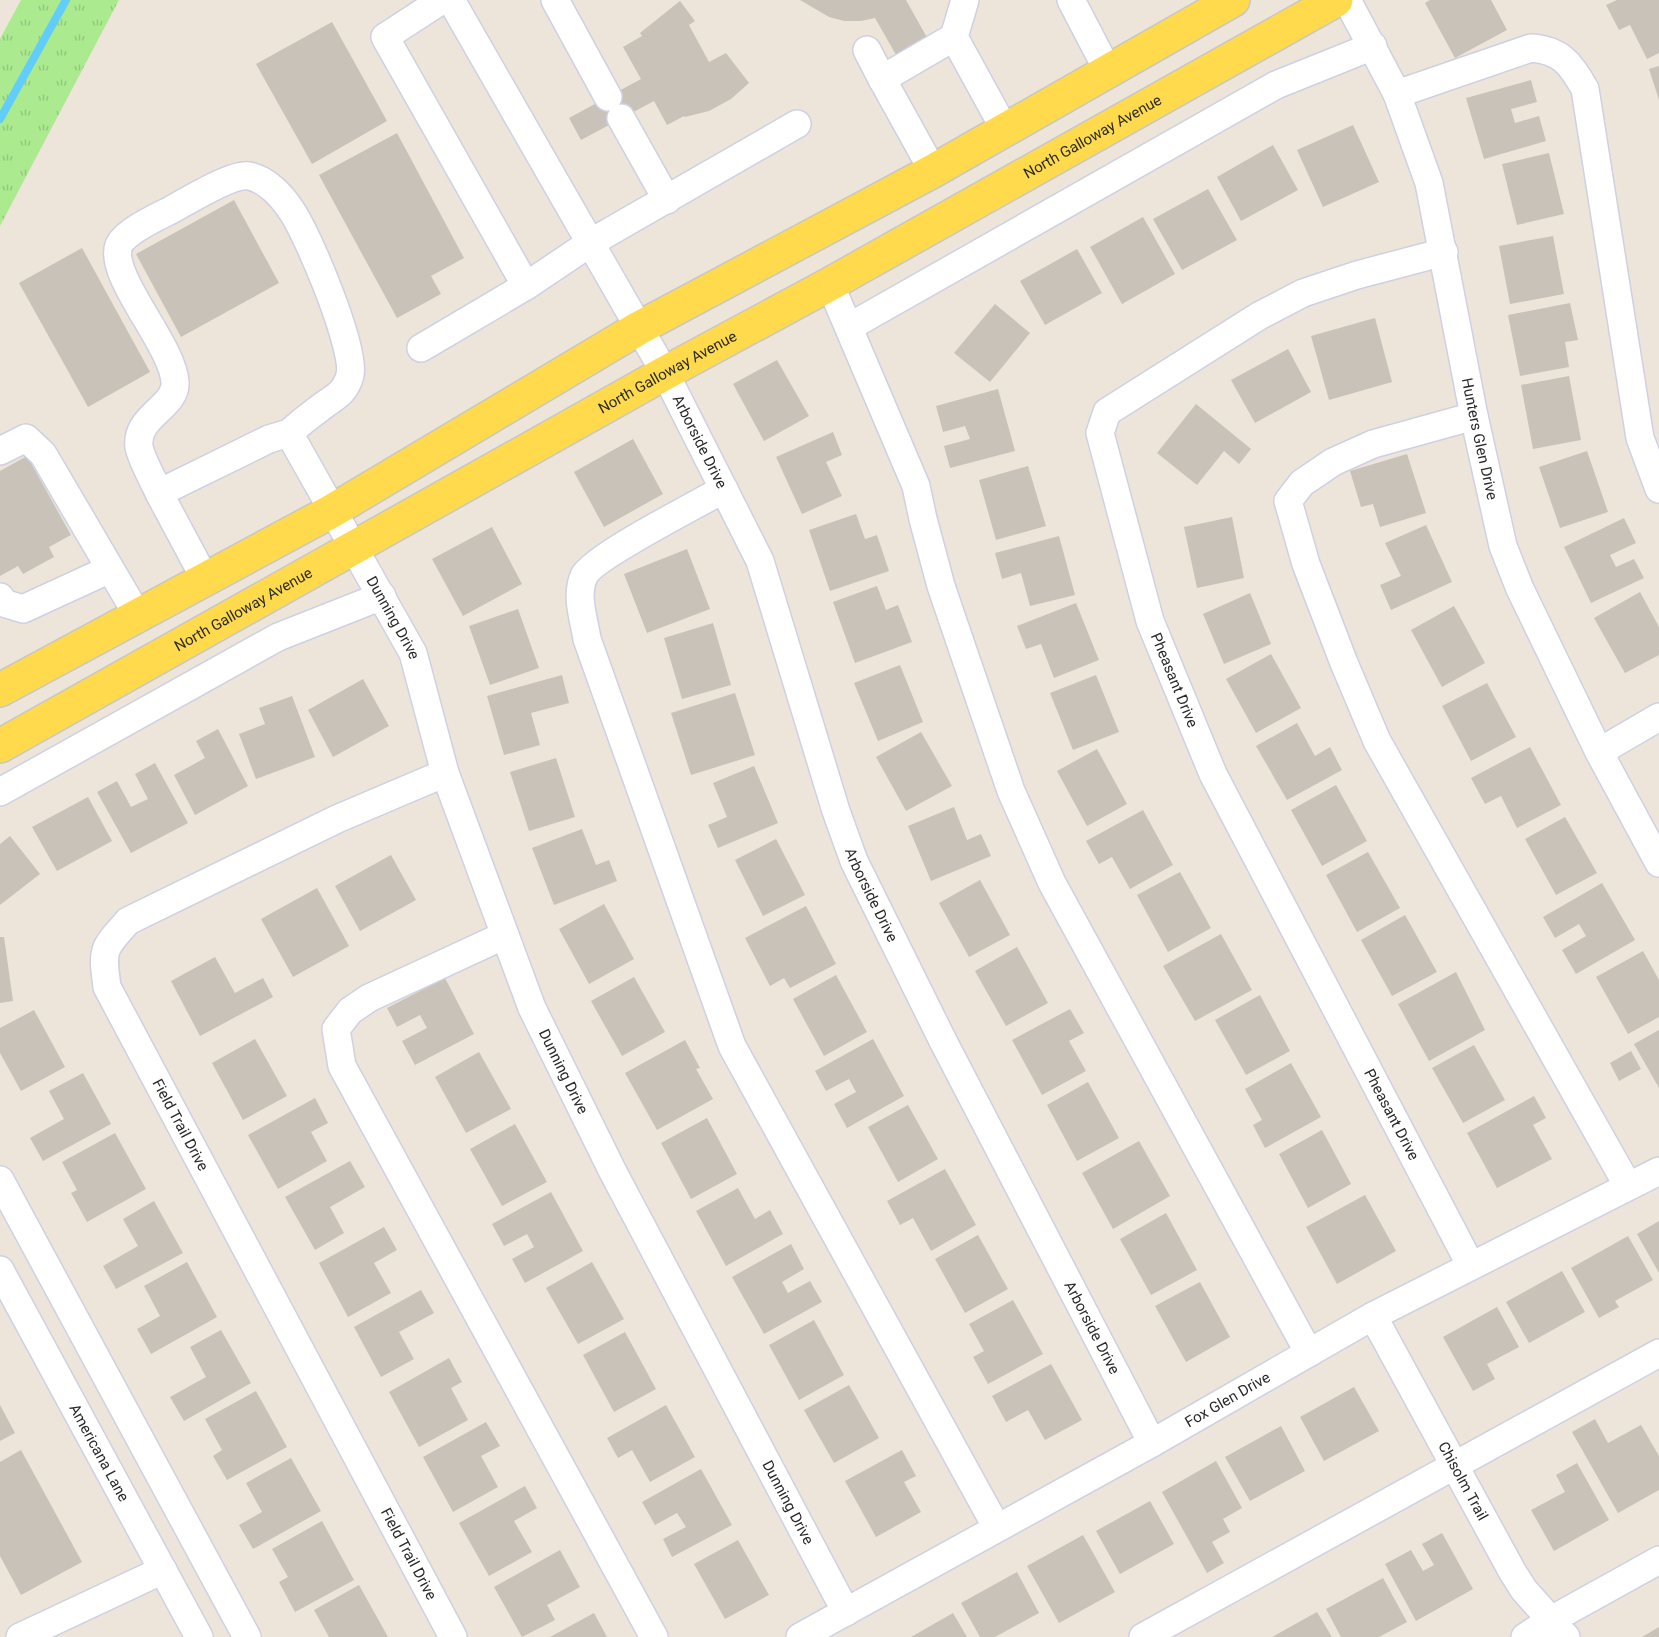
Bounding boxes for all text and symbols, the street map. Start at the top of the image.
street label: North Galloway Avenue [1020,91,1165,182]
street label: North Galloway Avenue [595,327,740,418]
street label: Hunters Glen Drive [1458,376,1501,502]
street label: Arborside Drive [669,392,731,491]
street label: North Galloway Avenue [171,564,315,655]
street label: Dunning Drive [363,573,423,661]
street label: Pheasant Drive [1147,630,1202,730]
street label: Arborside Drive [841,845,902,945]
street label: Dunning Drive [535,1026,592,1117]
street label: Pheasant Drive [1360,1066,1423,1163]
street label: Field Trail Drive [149,1076,212,1174]
street label: Arborside Drive [1060,1278,1124,1377]
street label: Fox Glen Drive [1182,1368,1273,1431]
street label: Americana Lane [65,1401,133,1505]
street label: Chisolm Trail [1434,1439,1492,1524]
street label: Dunning Drive [758,1457,818,1548]
street label: Field Trail Drive [377,1505,441,1603]

